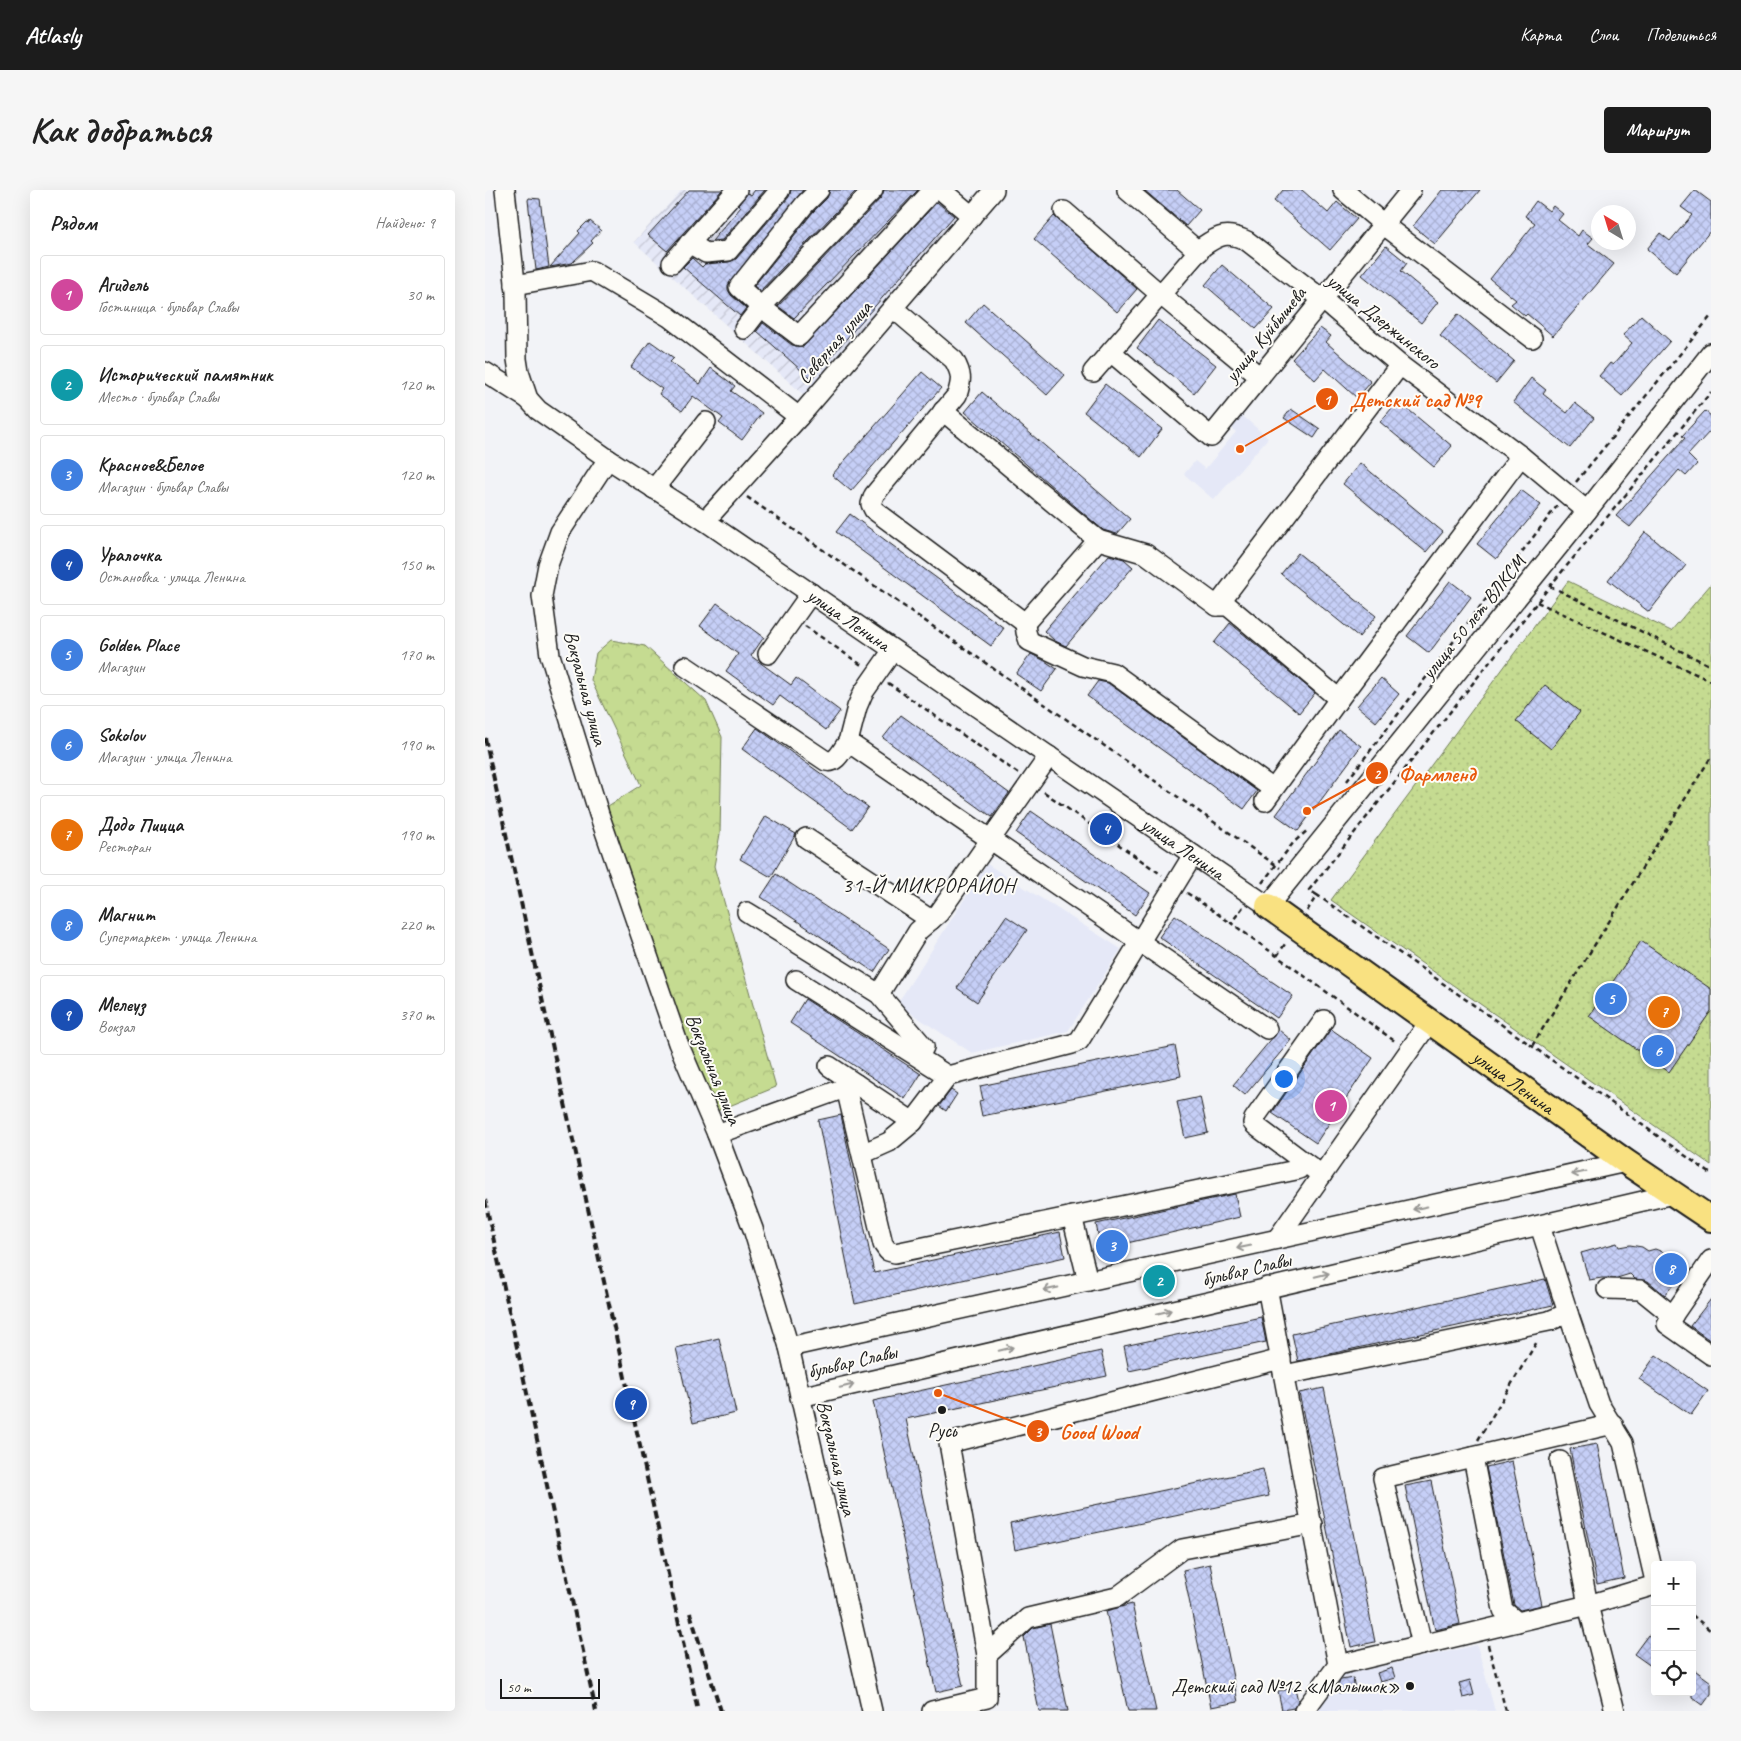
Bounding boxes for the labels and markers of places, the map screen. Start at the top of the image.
callout: Детский сад №9 [1314,381,1490,417]
callout: Фармленд [1364,755,1486,791]
pin: 4 [1090,810,1122,848]
pin: 5 [1595,980,1627,1018]
pin: 7 [1648,993,1680,1031]
pin: 6 [1642,1032,1674,1070]
pin: 1 [1315,1087,1347,1125]
pin: 3 [1096,1227,1128,1265]
pin: 8 [1655,1250,1687,1288]
pin: 2 [1143,1262,1175,1300]
pin: 9 [615,1385,647,1423]
marker: Русь [936,1404,948,1416]
callout: Good Wood [1025,1413,1148,1449]
place label: Русь [928,1418,958,1443]
place label: Детский сад №12 «Малышок» [1172,1674,1400,1699]
marker: Детский сад №12 «Малышок» [1404,1680,1416,1692]

